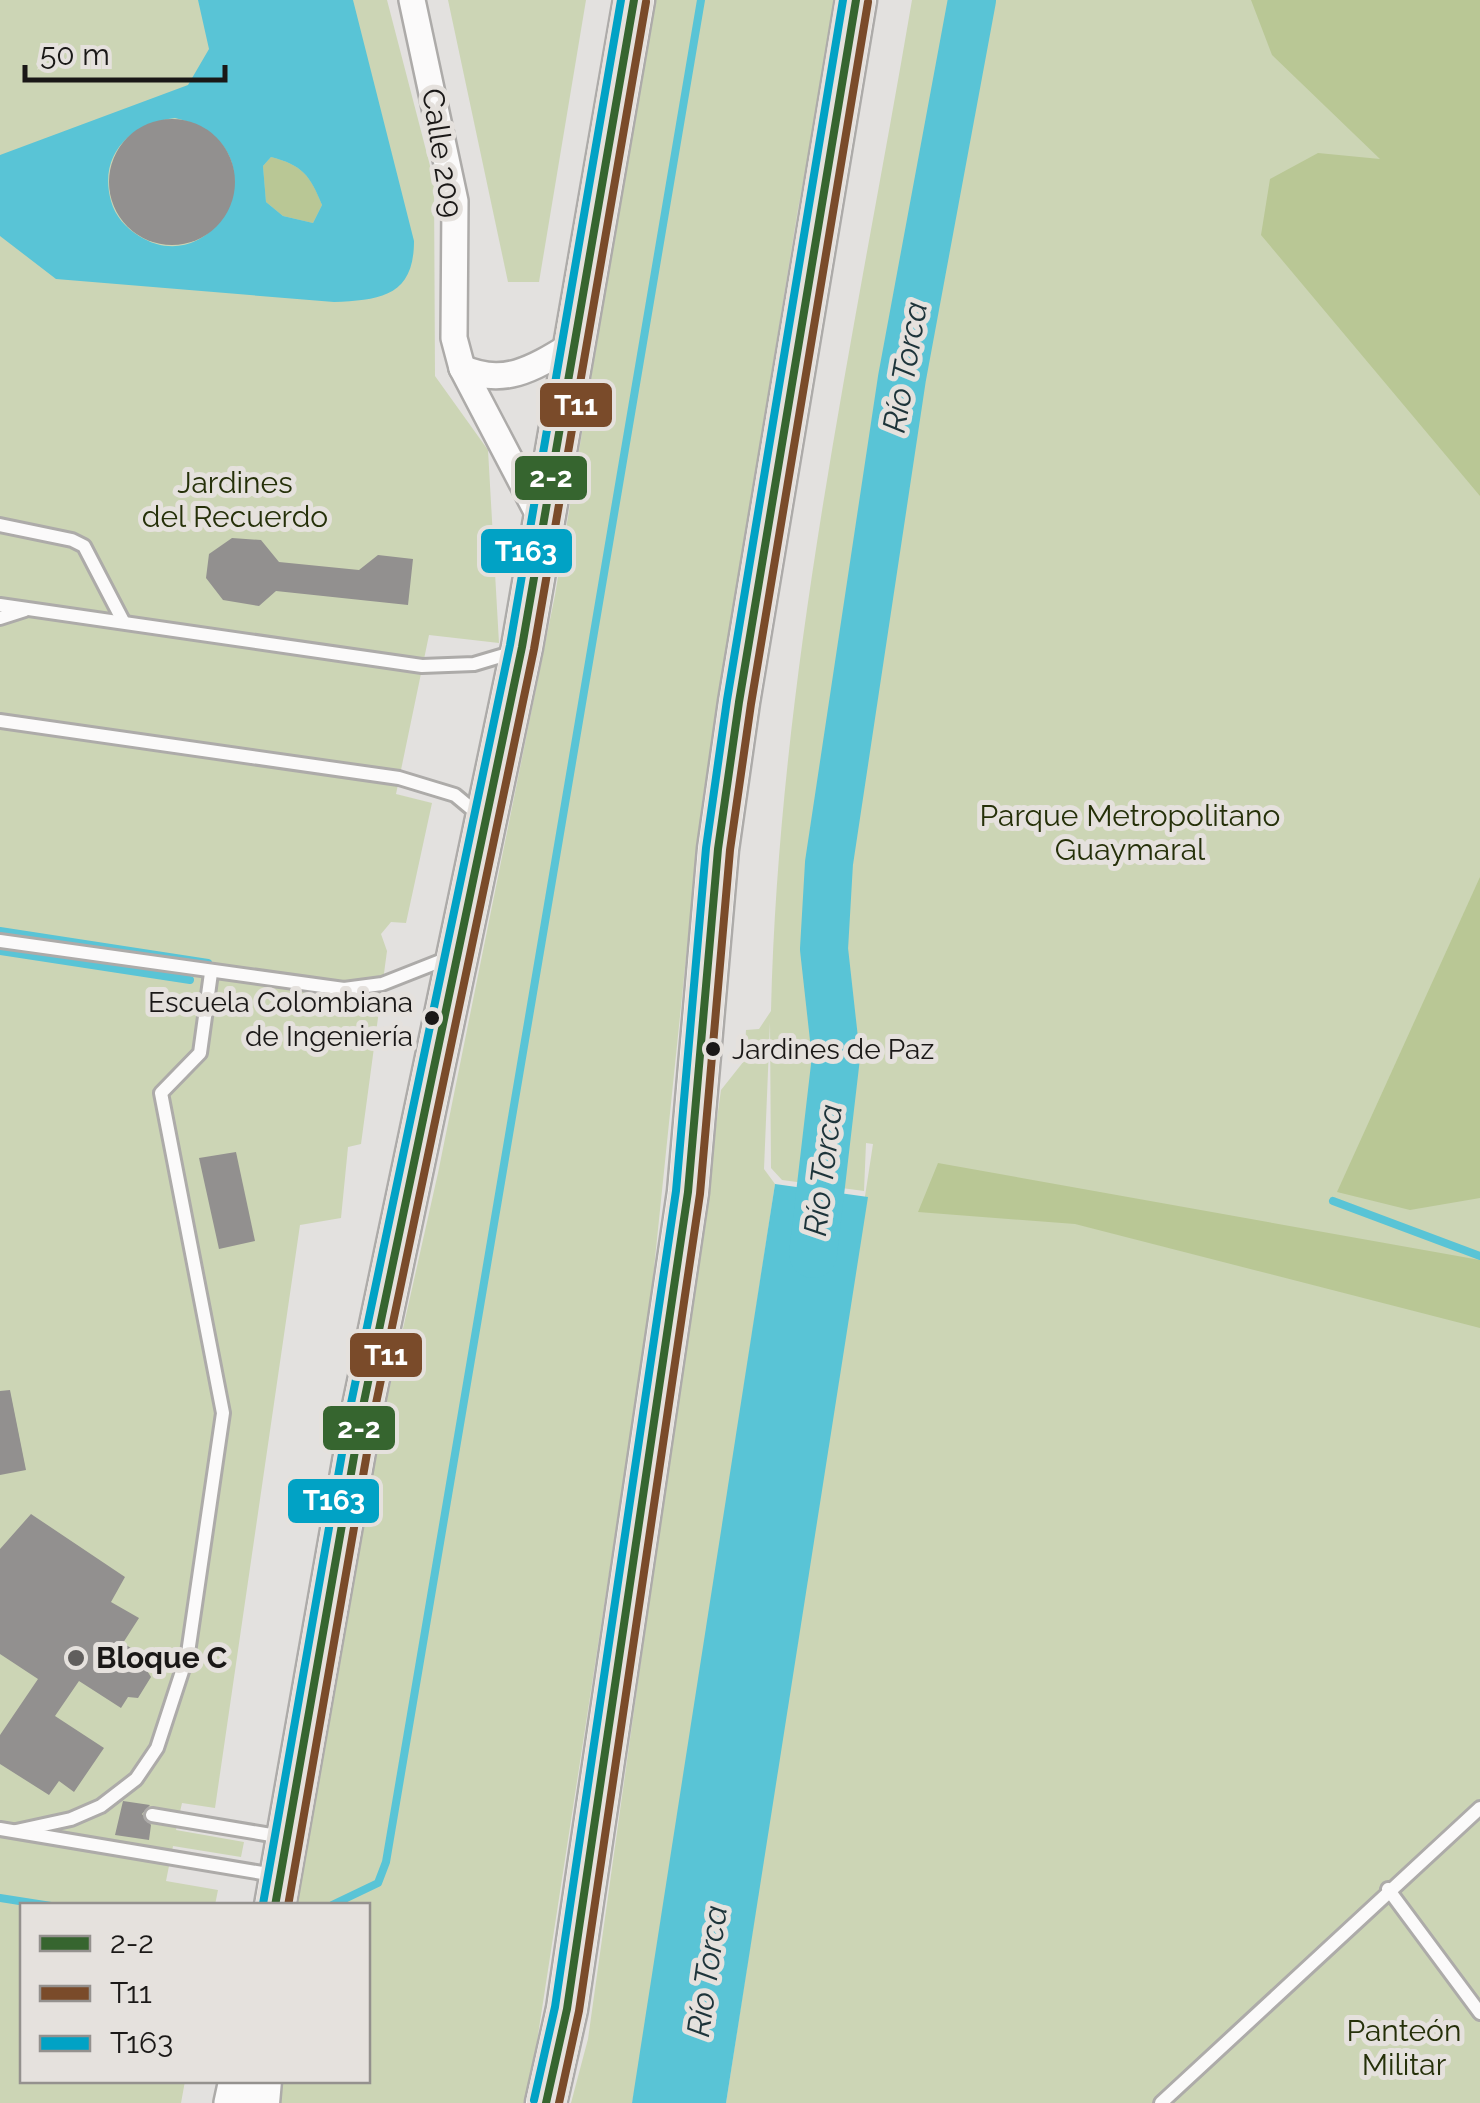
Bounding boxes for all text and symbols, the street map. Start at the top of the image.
scale bar [25,20,225,82]
text: 50 m [40,37,110,72]
street label: Calle 209 [415,86,470,220]
water label: Río Torca [875,299,934,435]
line badge: T11 [538,381,614,429]
text: T11 [554,389,598,422]
line badge: 2-2 [513,454,589,502]
text: 2-2 [529,461,573,494]
park label: Jardines del Recuerdo [142,465,328,534]
line badge: T163 [479,527,574,575]
text: T163 [495,535,557,568]
park label: Parque Metropolitano Guaymaral [980,798,1280,867]
place label: Escuela Colombiana de Ingeniería [148,986,413,1053]
marker: Escuela Colombiana de Ingeniería [422,1008,442,1028]
place label: Jardines de Paz [732,1033,934,1066]
marker: Jardines de Paz [703,1039,723,1059]
water label: Río Torca [796,1102,849,1238]
line badge: T11 [348,1331,424,1379]
text: T11 [364,1339,408,1372]
line badge: 2-2 [321,1404,397,1452]
text: 2-2 [337,1412,381,1445]
line badge: T163 [286,1477,381,1525]
text: T163 [303,1484,365,1517]
place label: Bloque C [96,1640,228,1675]
marker: Bloque C [65,1647,87,1669]
legend [20,1903,370,2083]
water label: Río Torca [679,1903,734,2039]
text: 2-2 [110,1925,154,1960]
text: T11 [110,1975,152,2010]
park label: Panteón Militar [1347,2013,1461,2082]
text: T163 [110,2025,173,2060]

